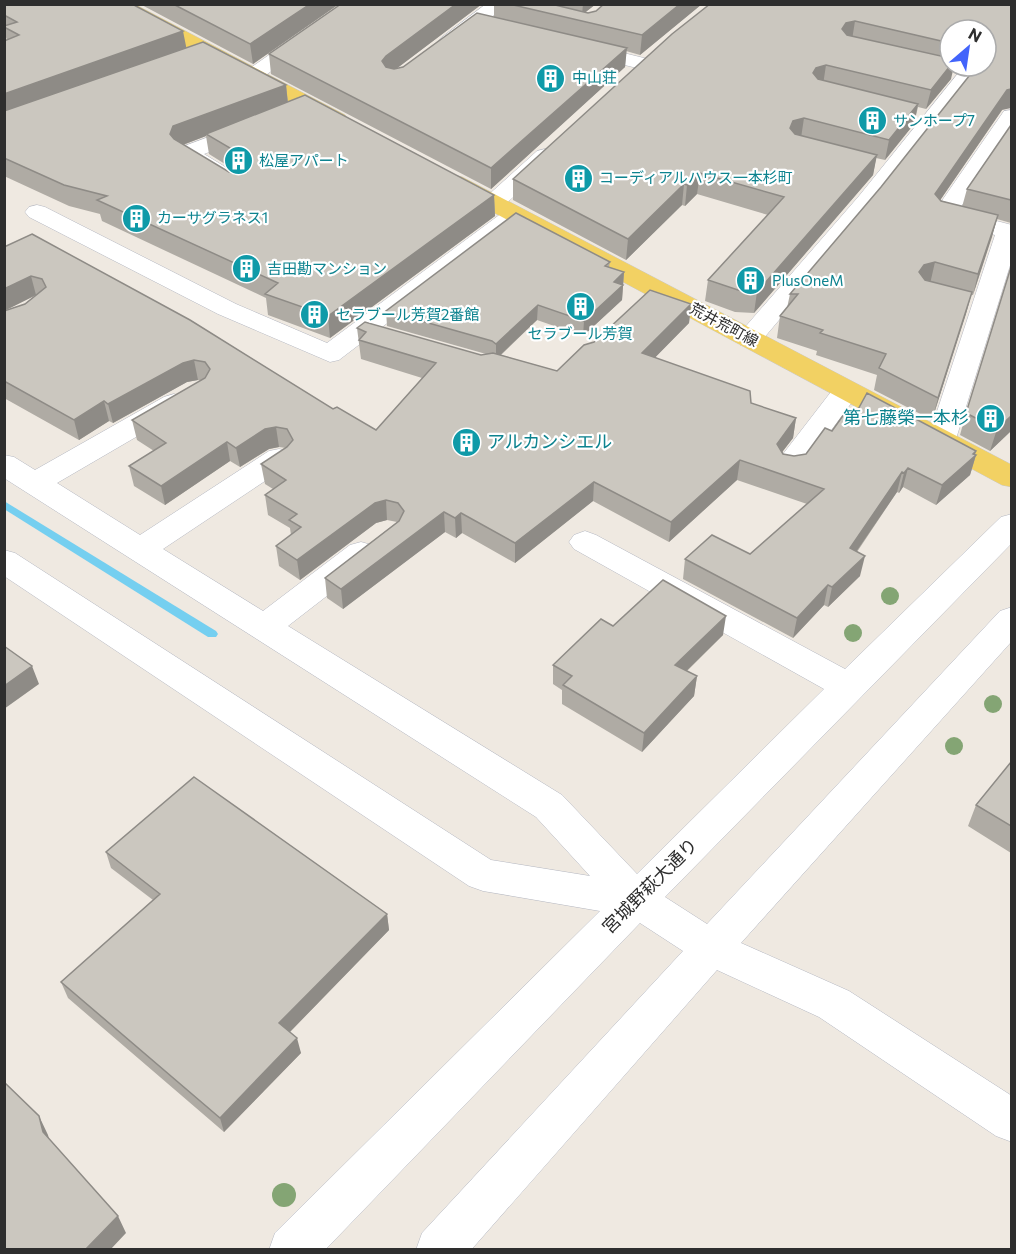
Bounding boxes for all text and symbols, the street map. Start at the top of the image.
north arrow [938,18,998,78]
text: N [966,23,985,46]
building icon: 中山荘 [535,62,567,94]
place label: 中山荘 [572,68,617,86]
building icon: サンホープ7 [856,105,888,137]
place label: サンホープ7 [893,111,975,129]
building icon: 松屋アパート [222,145,254,177]
place label: 松屋アパート [259,151,349,169]
building icon: コーディアルハウス一本杉町 [562,162,594,194]
place label: コーディアルハウス一本杉町 [599,168,793,186]
building icon: カーサグラネス1 [120,202,152,234]
place label: カーサグラネス1 [157,208,268,226]
building icon: 吉田勘マンション [230,253,262,285]
place label: 吉田勘マンション [267,259,387,277]
building icon: PlusOneM [735,265,767,297]
place label: PlusOneM [772,271,844,289]
building icon: セラブール芳賀 [564,291,596,323]
building icon: セラブール芳賀2番館 [299,299,331,331]
street label: 荒井荒町線 [687,299,762,350]
place label: セラブール芳賀2番館 [336,305,479,323]
place label: セラブール芳賀 [527,324,633,342]
building icon: 第七藤榮一本杉 [974,402,1006,434]
place label: 第七藤榮一本杉 [843,406,969,428]
building icon: アルカンシエル [450,426,482,458]
place label: アルカンシエル [487,430,612,452]
street label: 宮城野萩大通り [597,833,702,938]

